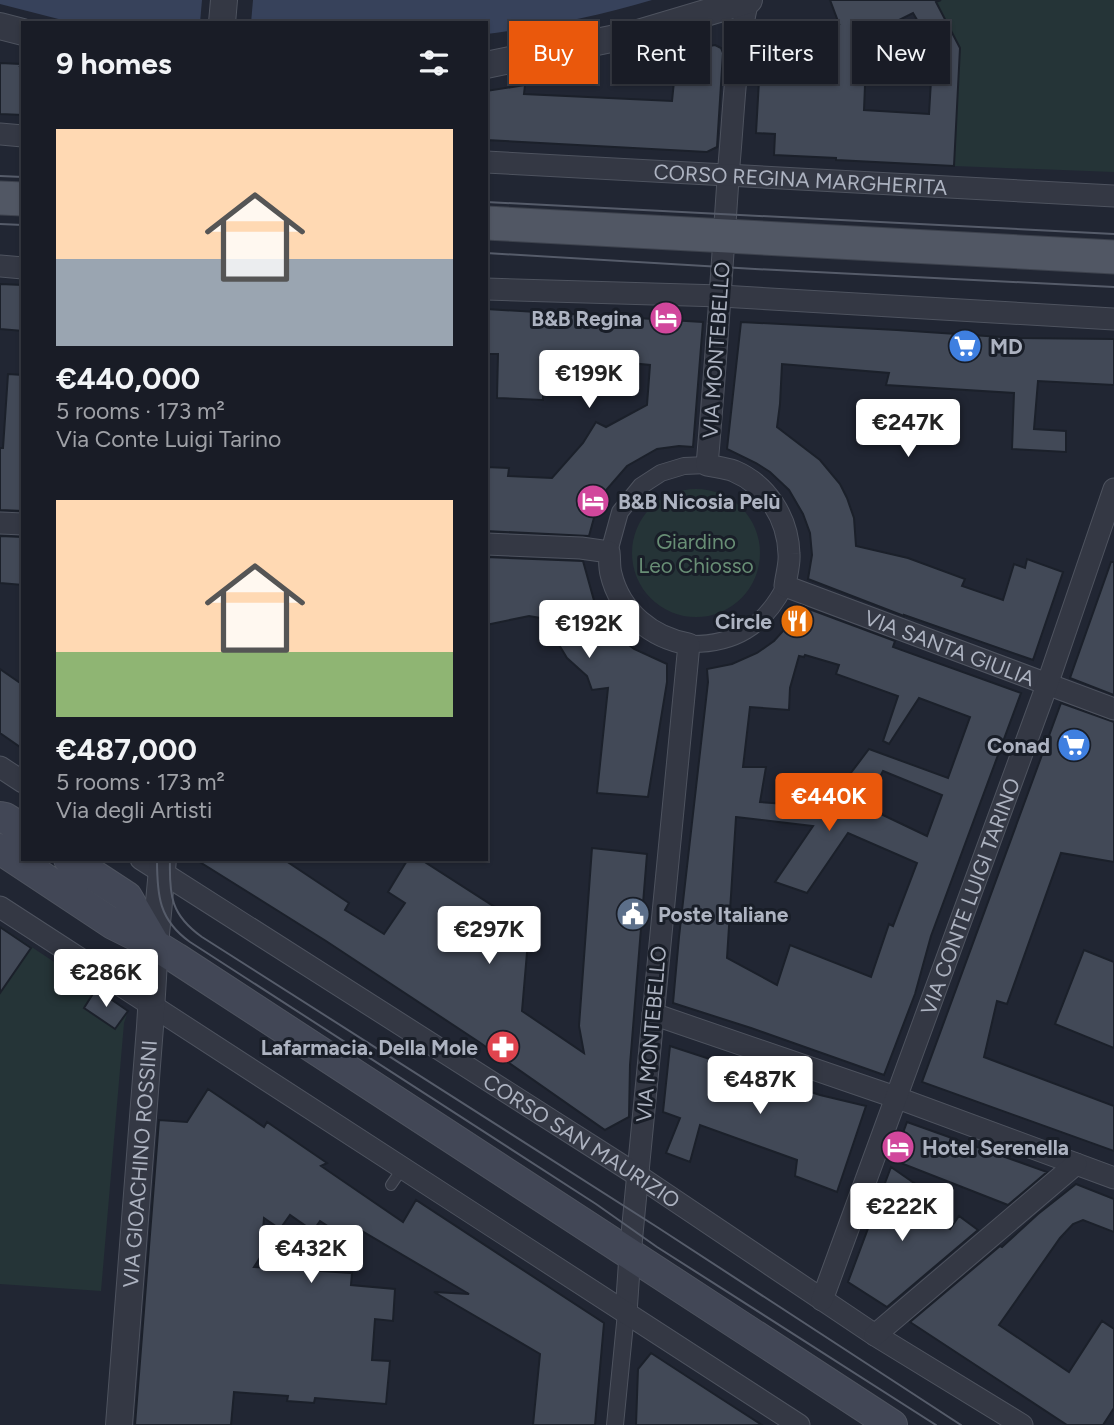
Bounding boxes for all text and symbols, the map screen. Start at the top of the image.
chip: Buy [509,21,598,84]
chip: Rent [612,21,710,84]
chip: Filters [724,21,838,84]
chip: New [852,21,950,84]
icon: filters [415,44,453,82]
text: 9 homes [56,45,172,82]
street label: CORSO REGINA MARGHERITA [653,159,948,199]
icon: home [192,174,318,300]
street label: VIA MONTEBELLO [697,261,735,439]
hotel icon: B&B Regina [647,299,685,337]
place label: B&B Regina [531,306,642,331]
supermarket icon: MD [946,327,984,365]
place label: MD [990,334,1023,359]
pin: €199K [540,350,638,410]
text: €199K [555,359,623,387]
text: €440,000 [56,360,200,397]
text: 5 rooms · 173 m² [56,397,225,425]
pin: €247K [859,400,957,459]
text: €247K [872,408,944,436]
text: Via Conte Luigi Tarino [56,425,281,453]
hotel icon: B&B Nicosia Pelù [574,482,612,520]
place label: B&B Nicosia Pelù [618,489,780,514]
park label: Giardino Leo Chiosso [638,529,754,578]
icon: home [192,545,318,671]
pin: €192K [540,600,638,660]
restaurant icon: Circle [778,602,816,640]
street label: VIA SANTA GIULIA [861,604,1038,691]
text: €192K [555,609,623,637]
place label: Circle [715,609,772,634]
supermarket icon: Conad [1055,726,1093,764]
text: €487,000 [56,731,197,768]
place label: Conad [987,733,1050,758]
text: 5 rooms · 173 m² [56,768,225,796]
pin: €440K [780,774,878,833]
street label: VIA CONTE LUIGI TARINO [915,774,1024,1018]
text: €440K [791,782,867,810]
text: Via degli Artisti [56,796,212,824]
public building icon: Poste Italiane [614,895,652,933]
place label: Poste Italiane [658,902,789,927]
pin: €297K [440,906,538,966]
text: €297K [454,915,524,943]
street label: VIA MONTEBELLO [631,945,671,1123]
pin: €286K [57,950,155,1009]
text: €286K [70,958,142,986]
pharmacy icon: Lafarmacia. Della Mole [484,1028,522,1066]
place label: Lafarmacia. Della Mole [261,1035,478,1060]
street label: VIA GIOACHINO ROSSINI [117,1039,161,1289]
pin: €487K [711,1056,809,1116]
text: €487K [724,1065,796,1093]
street label: CORSO SAN MAURIZIO [479,1068,685,1213]
hotel icon: Hotel Serenella [879,1128,917,1166]
place label: Hotel Serenella [922,1135,1069,1160]
pin: €222K [853,1184,951,1243]
text: €222K [866,1192,938,1220]
pin: €432K [262,1226,360,1285]
text: €432K [275,1234,347,1262]

